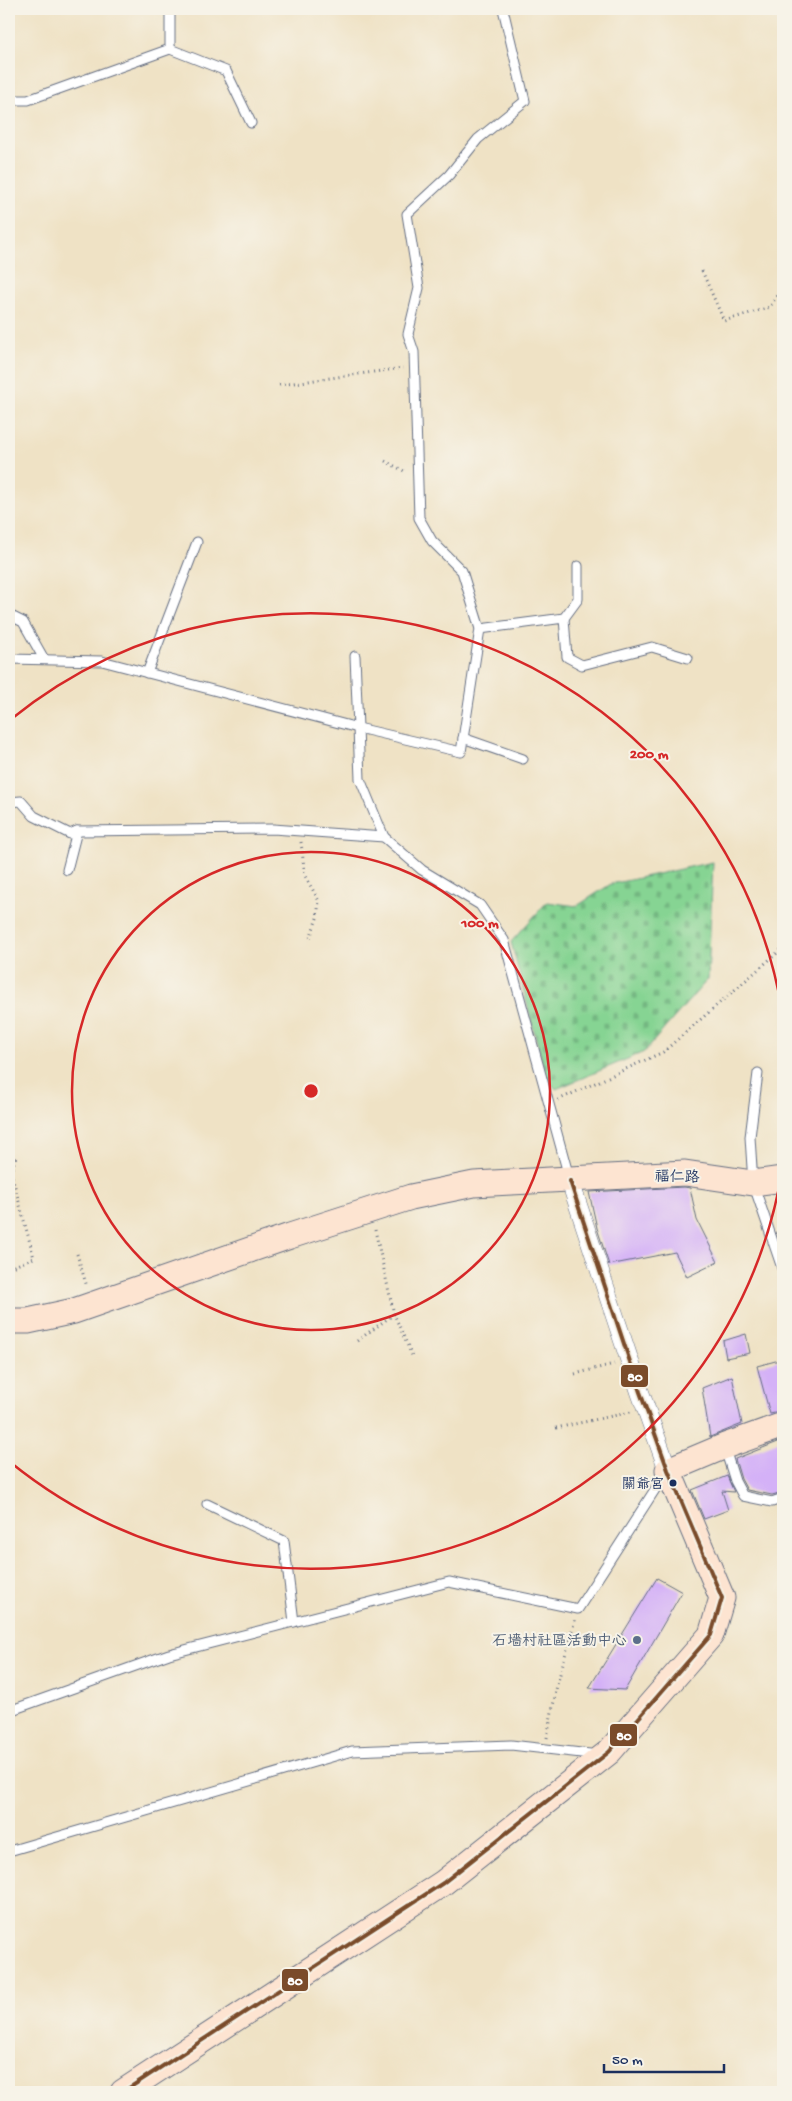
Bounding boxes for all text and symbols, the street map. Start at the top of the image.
text: 200 m [630,746,669,764]
text: 100 m [460,915,499,933]
centre of rings [302,1082,320,1100]
street label: 福仁路 [654,1169,700,1187]
line badge: 80 [620,1364,649,1388]
text: 80 [627,1370,643,1387]
place label: 關爺宮 [622,1476,664,1494]
marker: 關爺宮 [668,1478,678,1488]
place label: 石墻村社區活動中心 [492,1632,627,1651]
marker: 石墻村社區活動中心 [631,1634,643,1646]
line badge: 80 [609,1723,638,1747]
text: 80 [616,1729,632,1746]
line badge: 80 [281,1968,309,1992]
text: 80 [287,1974,303,1991]
scale bar [604,2041,724,2073]
text: 50 m [612,2052,643,2070]

